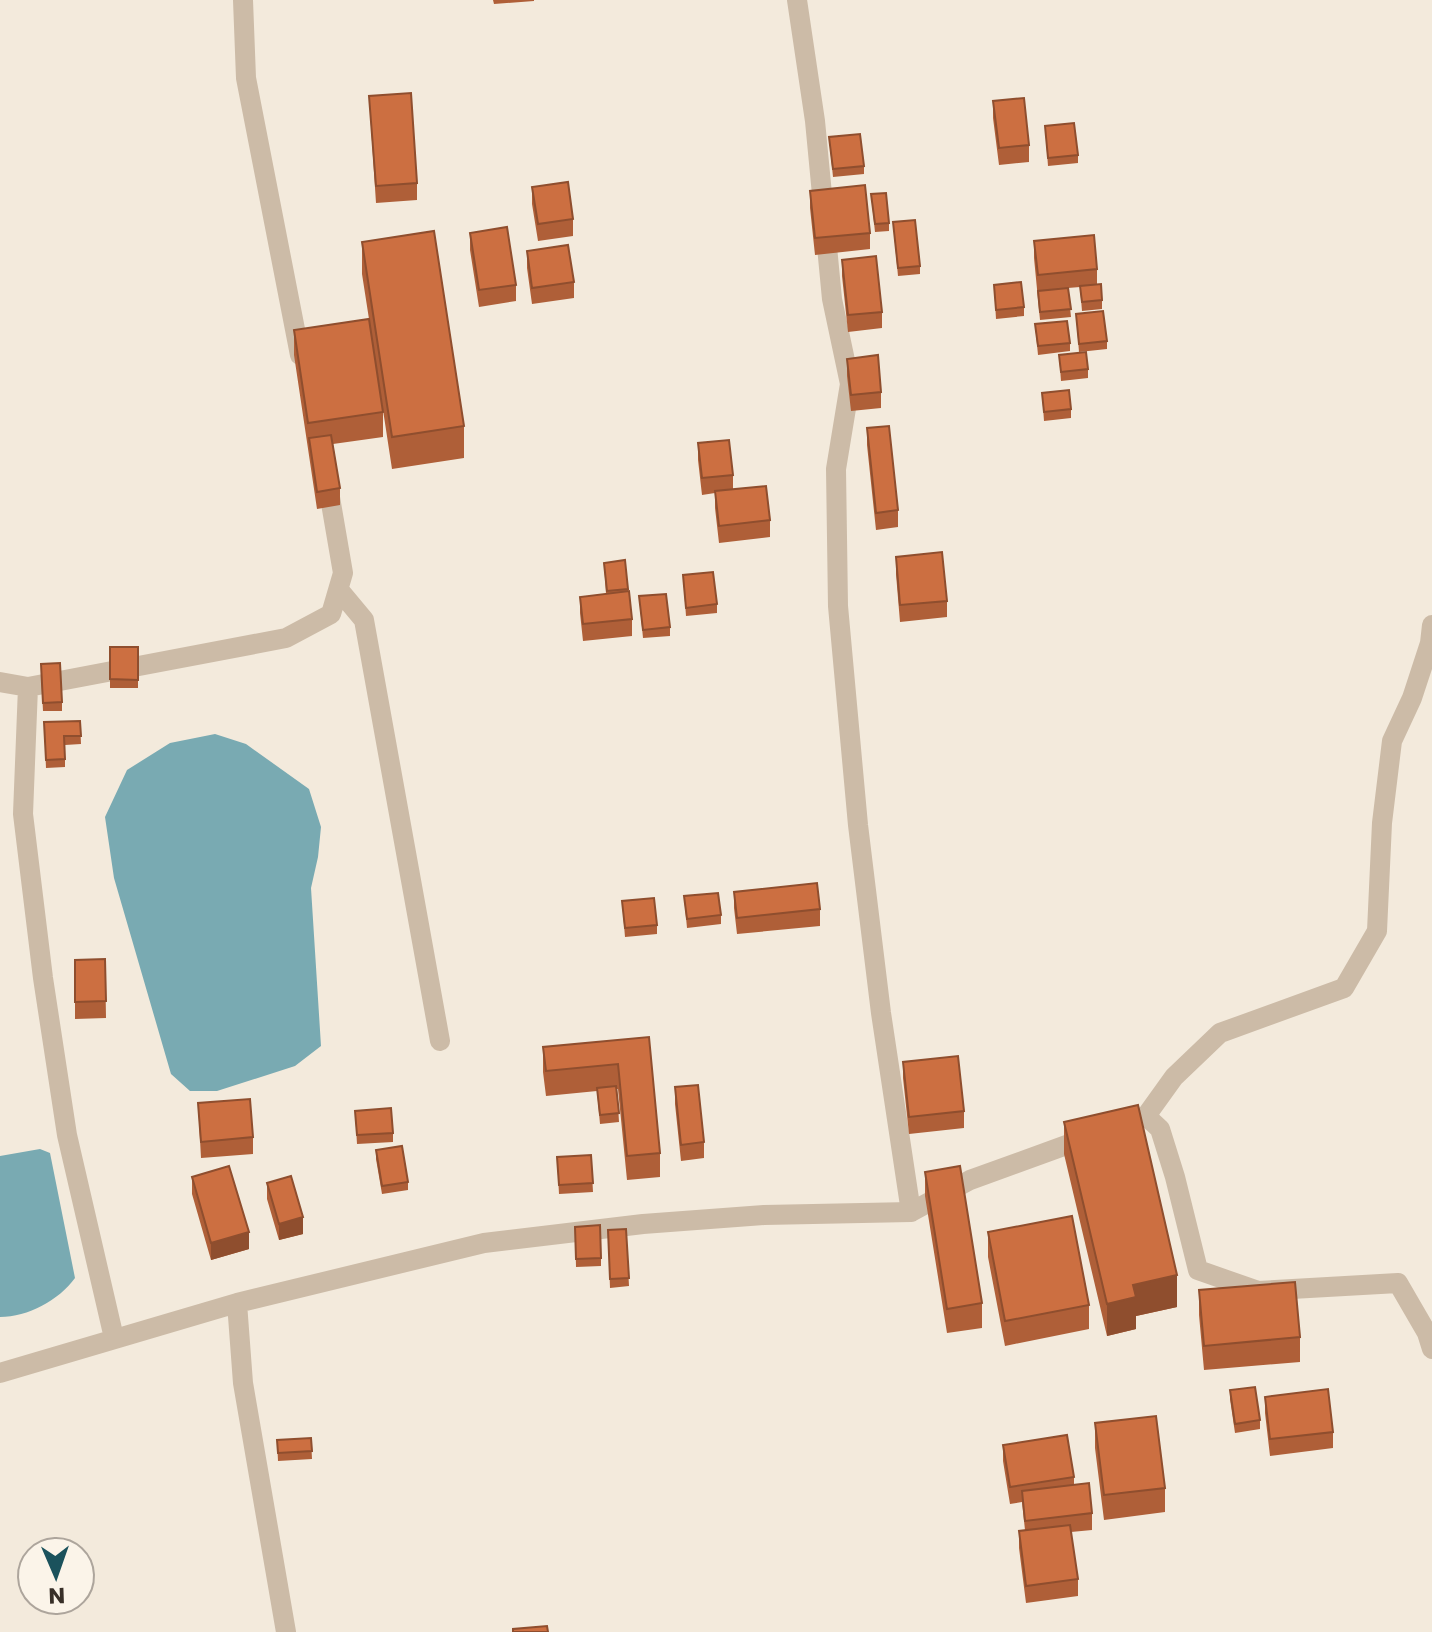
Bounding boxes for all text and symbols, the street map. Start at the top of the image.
north arrow [16,1536,96,1616]
text: N [48,1580,65,1611]

